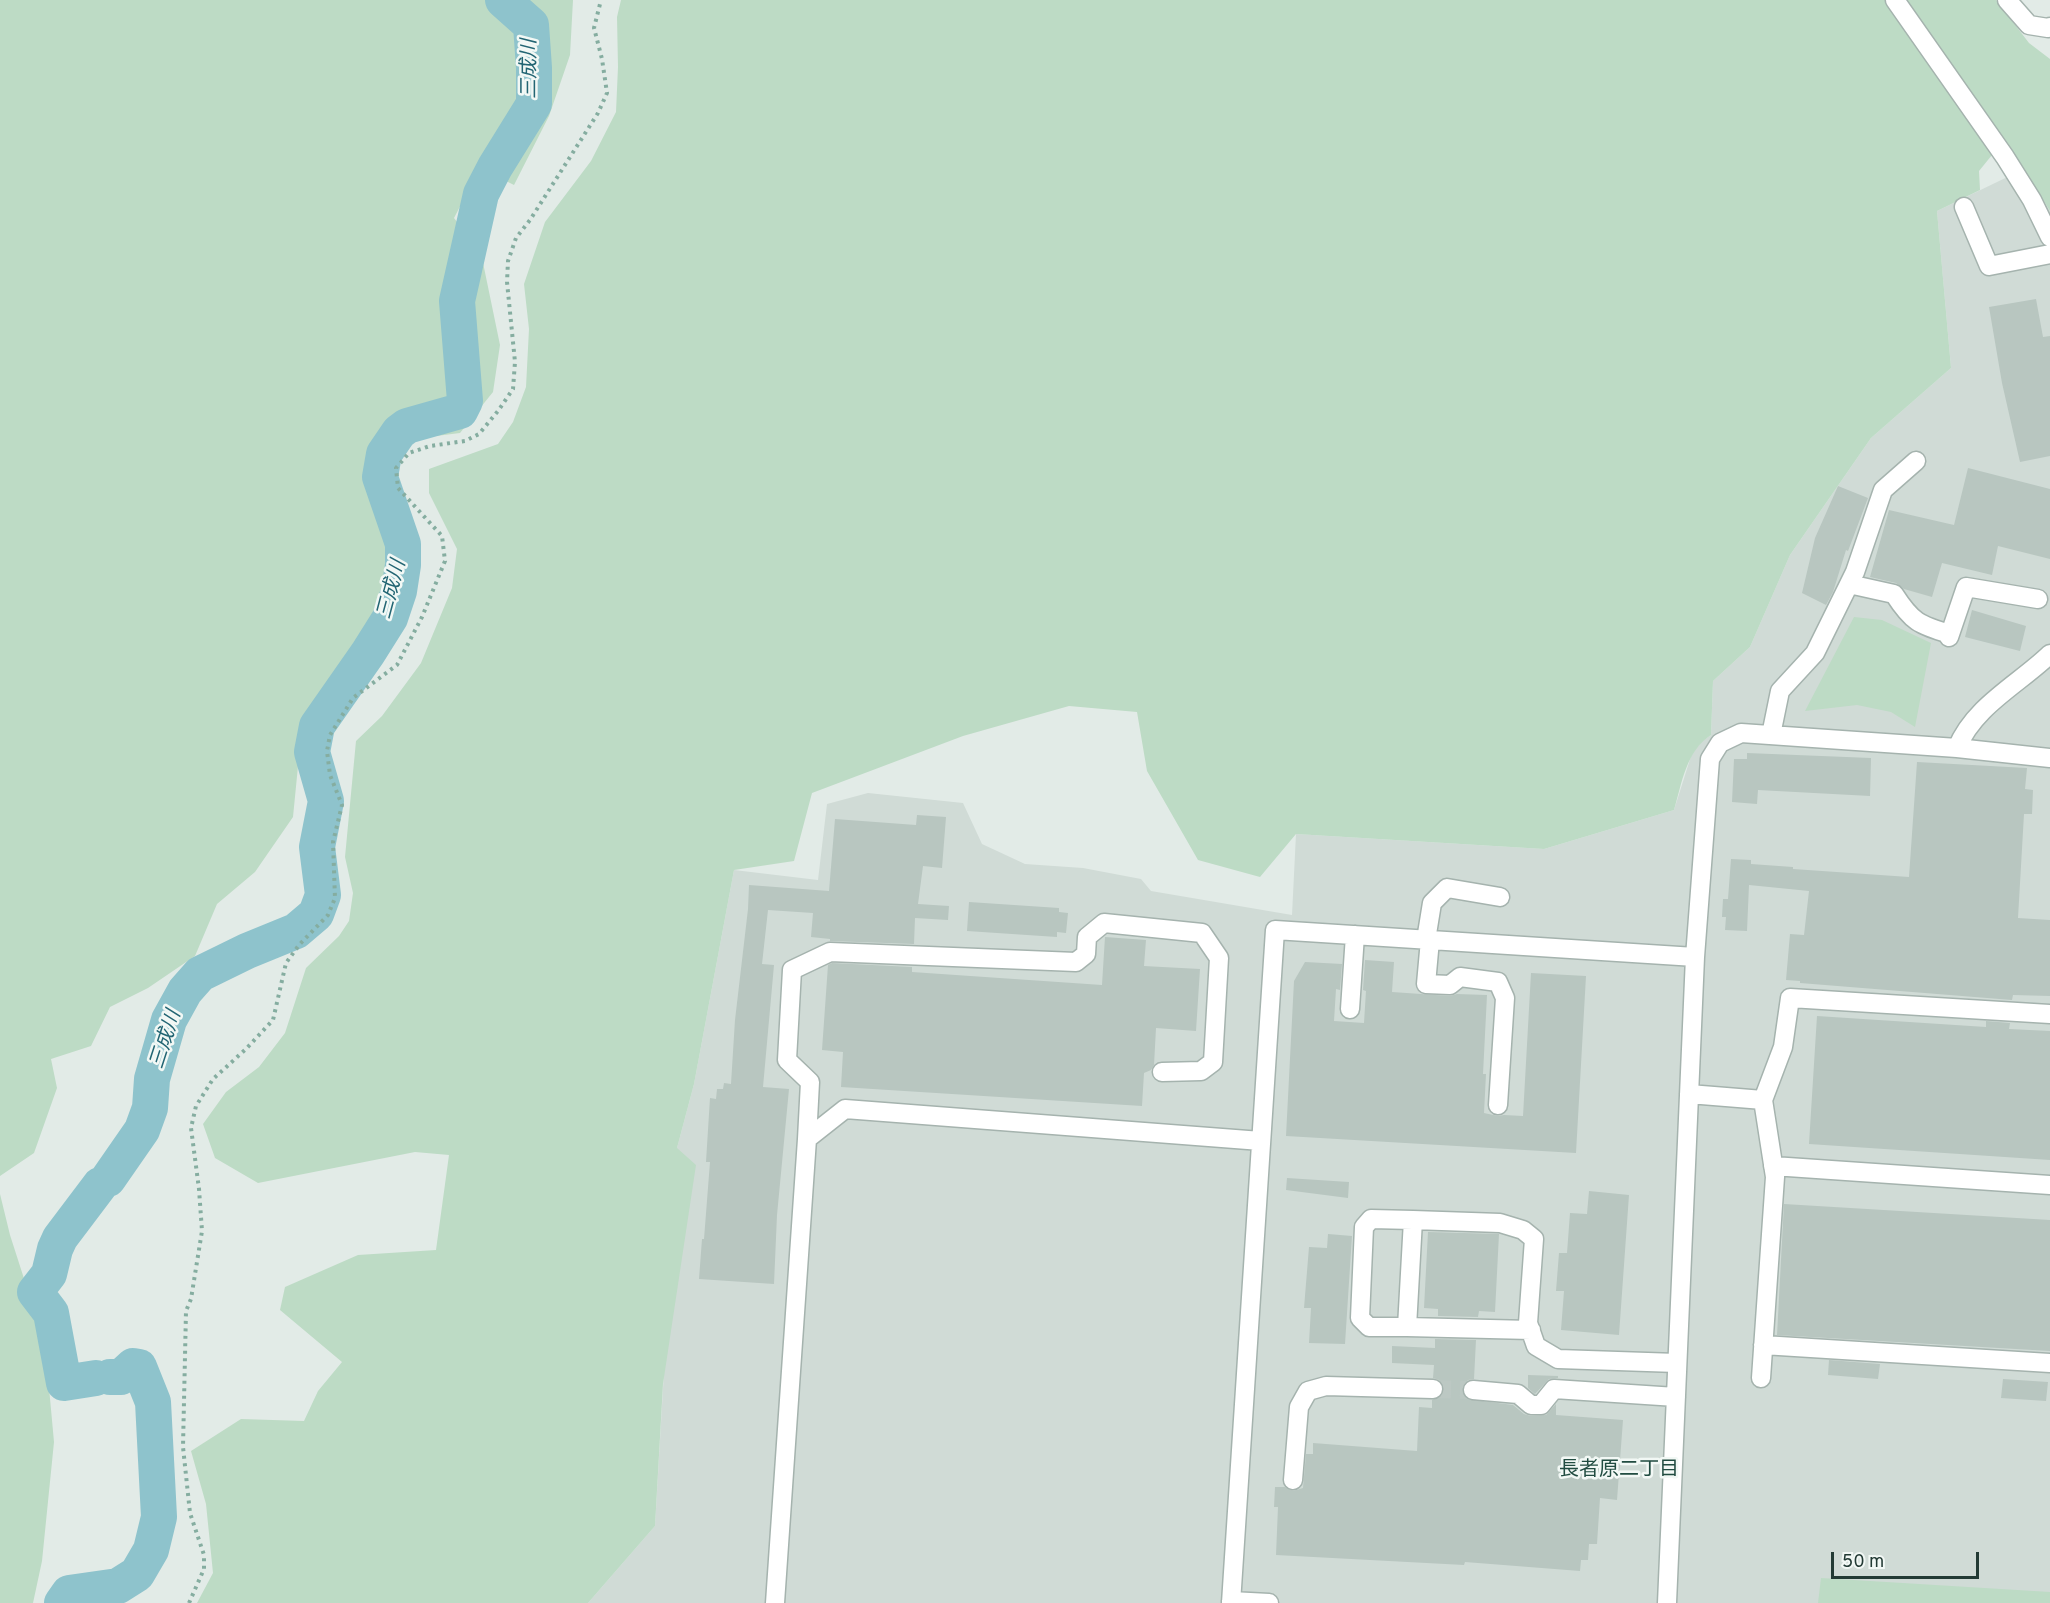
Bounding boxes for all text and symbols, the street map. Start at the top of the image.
water label: 三成川 [519,39,543,99]
water label: 三成川 [374,558,412,622]
water label: 三成川 [146,1008,188,1072]
district label: 長者原二丁目 [1559,1459,1679,1483]
scale bar [1834,1540,1982,1578]
text: 50 m [1842,1551,1884,1574]

